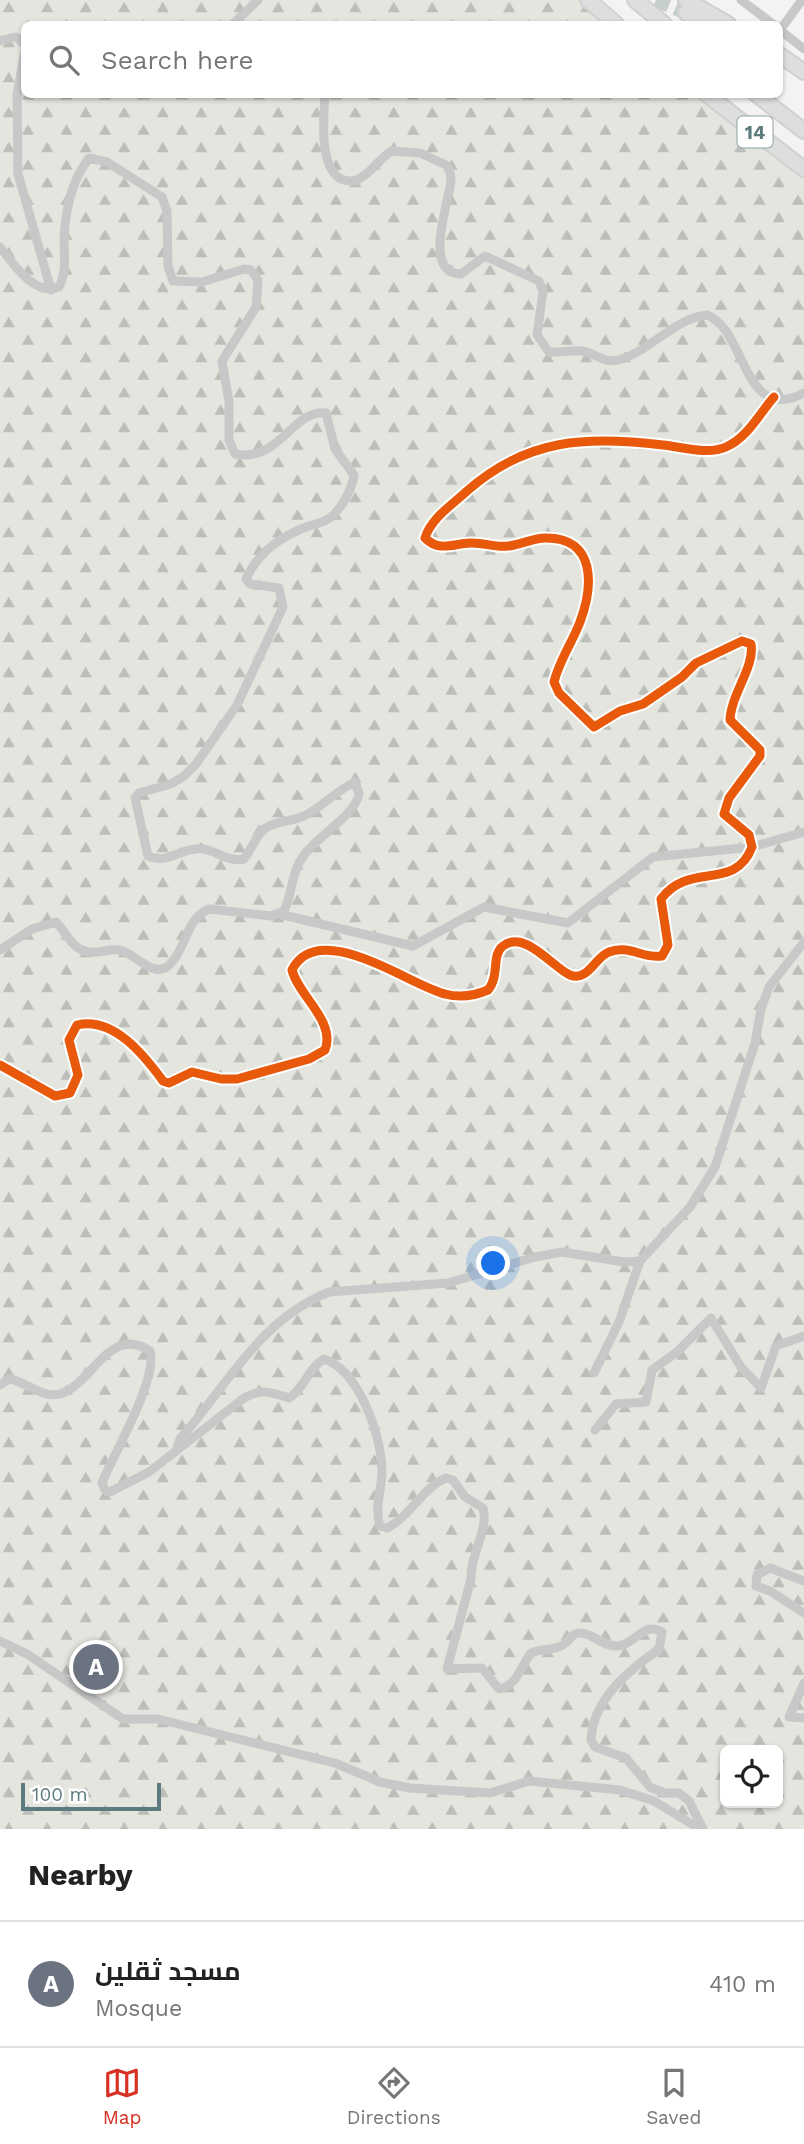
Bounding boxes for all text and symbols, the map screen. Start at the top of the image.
search box [21,21,783,98]
icon: search [45,41,83,79]
text: Search here [101,45,253,75]
road number: 14 [738,116,772,148]
your location [476,1246,510,1280]
pin: A [73,1641,119,1693]
map controls [720,1745,783,1808]
button: locate [720,1745,783,1808]
scale bar [21,1780,161,1812]
text: 100 m [32,1783,88,1806]
text: Nearby [28,1857,133,1892]
text: مسجد ثقلین [95,1956,241,1986]
text: A [43,1971,59,1998]
text: 410 m [709,1971,776,1998]
text: Mosque [95,1995,182,2022]
tab: Map [103,2064,141,2129]
tab: Directions [347,2064,441,2129]
tab: Saved [646,2064,701,2129]

